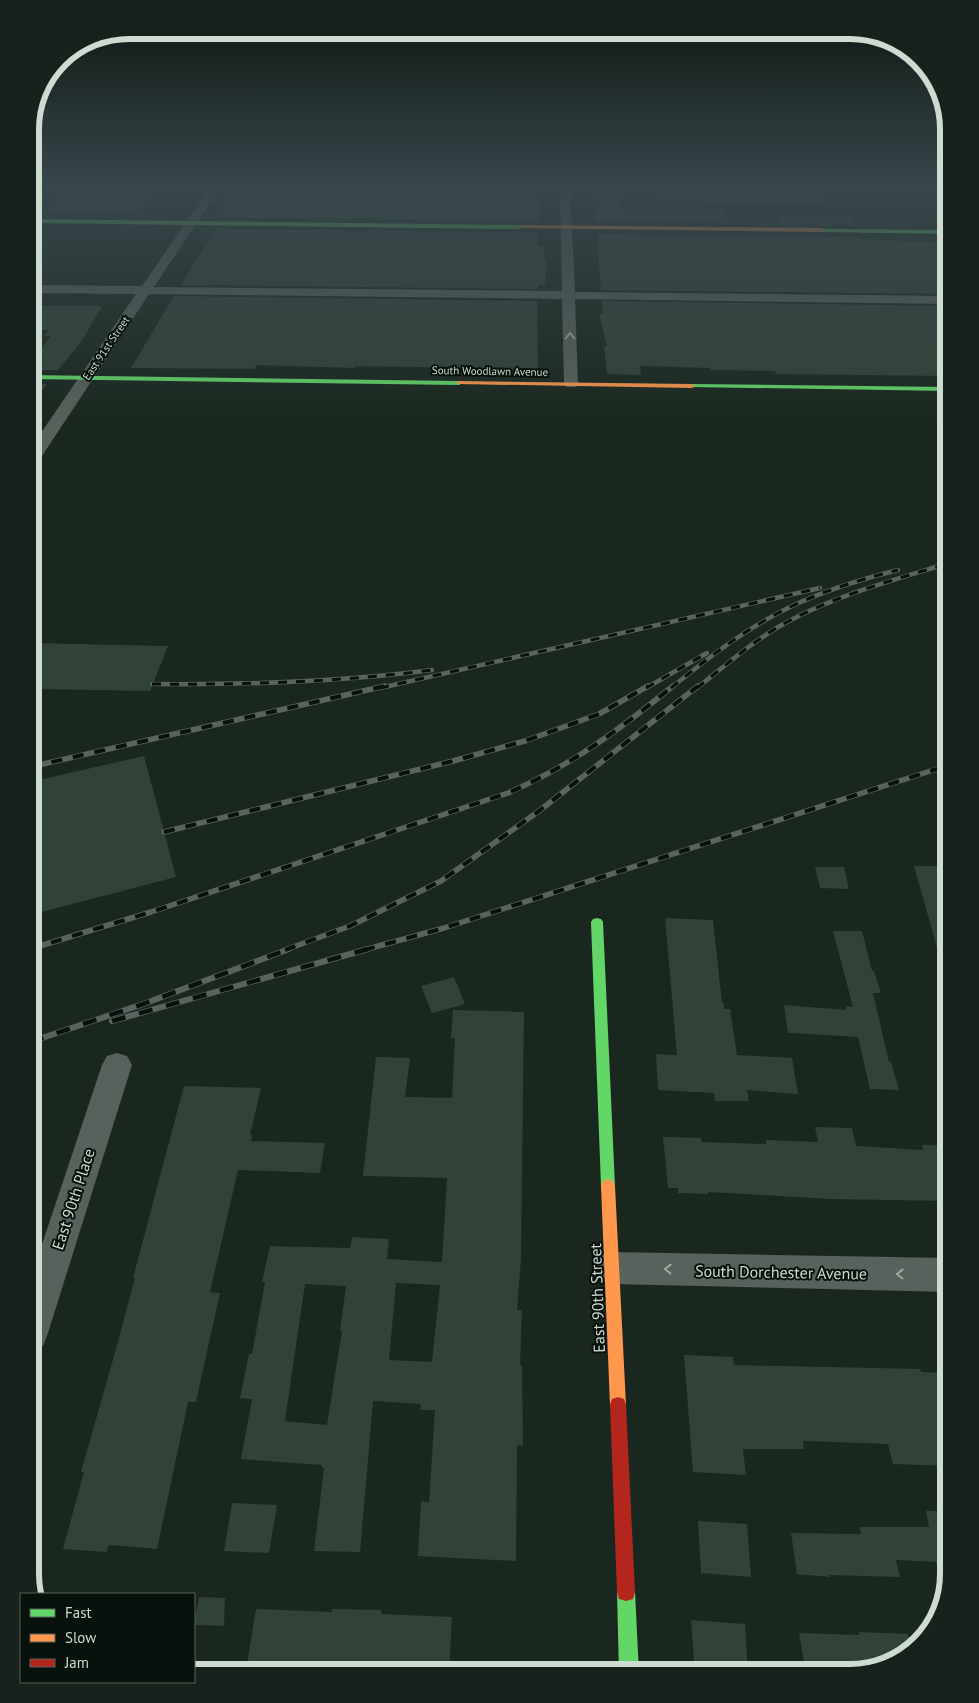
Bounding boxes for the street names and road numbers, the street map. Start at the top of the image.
street label: East 91st Street [79,313,133,383]
street label: South Woodlawn Avenue [432,363,549,379]
street label: East 90th Place [47,1146,99,1252]
street label: East 90th Street [585,1242,609,1353]
street label: South Dorchester Avenue [695,1261,867,1283]

